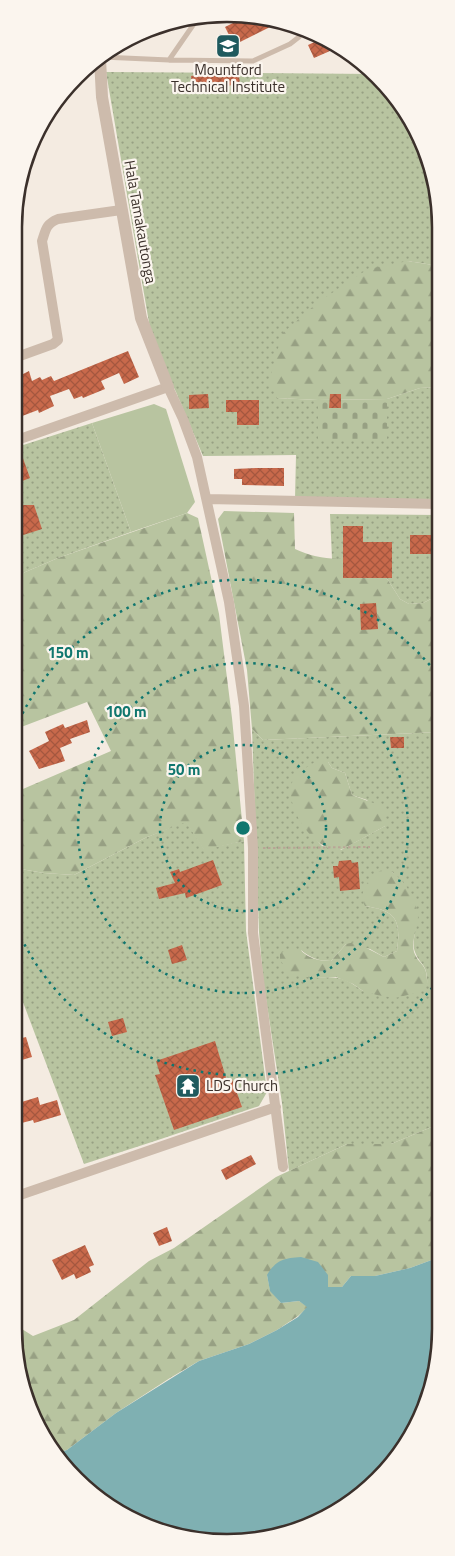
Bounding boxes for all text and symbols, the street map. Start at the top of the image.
school or university icon: Mountford Technical Institute [215,33,241,59]
place label: Mountford Technical Institute [171,58,285,98]
street label: Hala Tamakautonga [118,158,163,286]
text: 150 m [47,641,89,664]
text: 100 m [105,700,147,723]
text: 50 m [168,758,200,781]
centre of rings [234,819,252,837]
temple icon: LDS Church [175,1073,201,1099]
place label: LDS Church [206,1074,278,1097]

